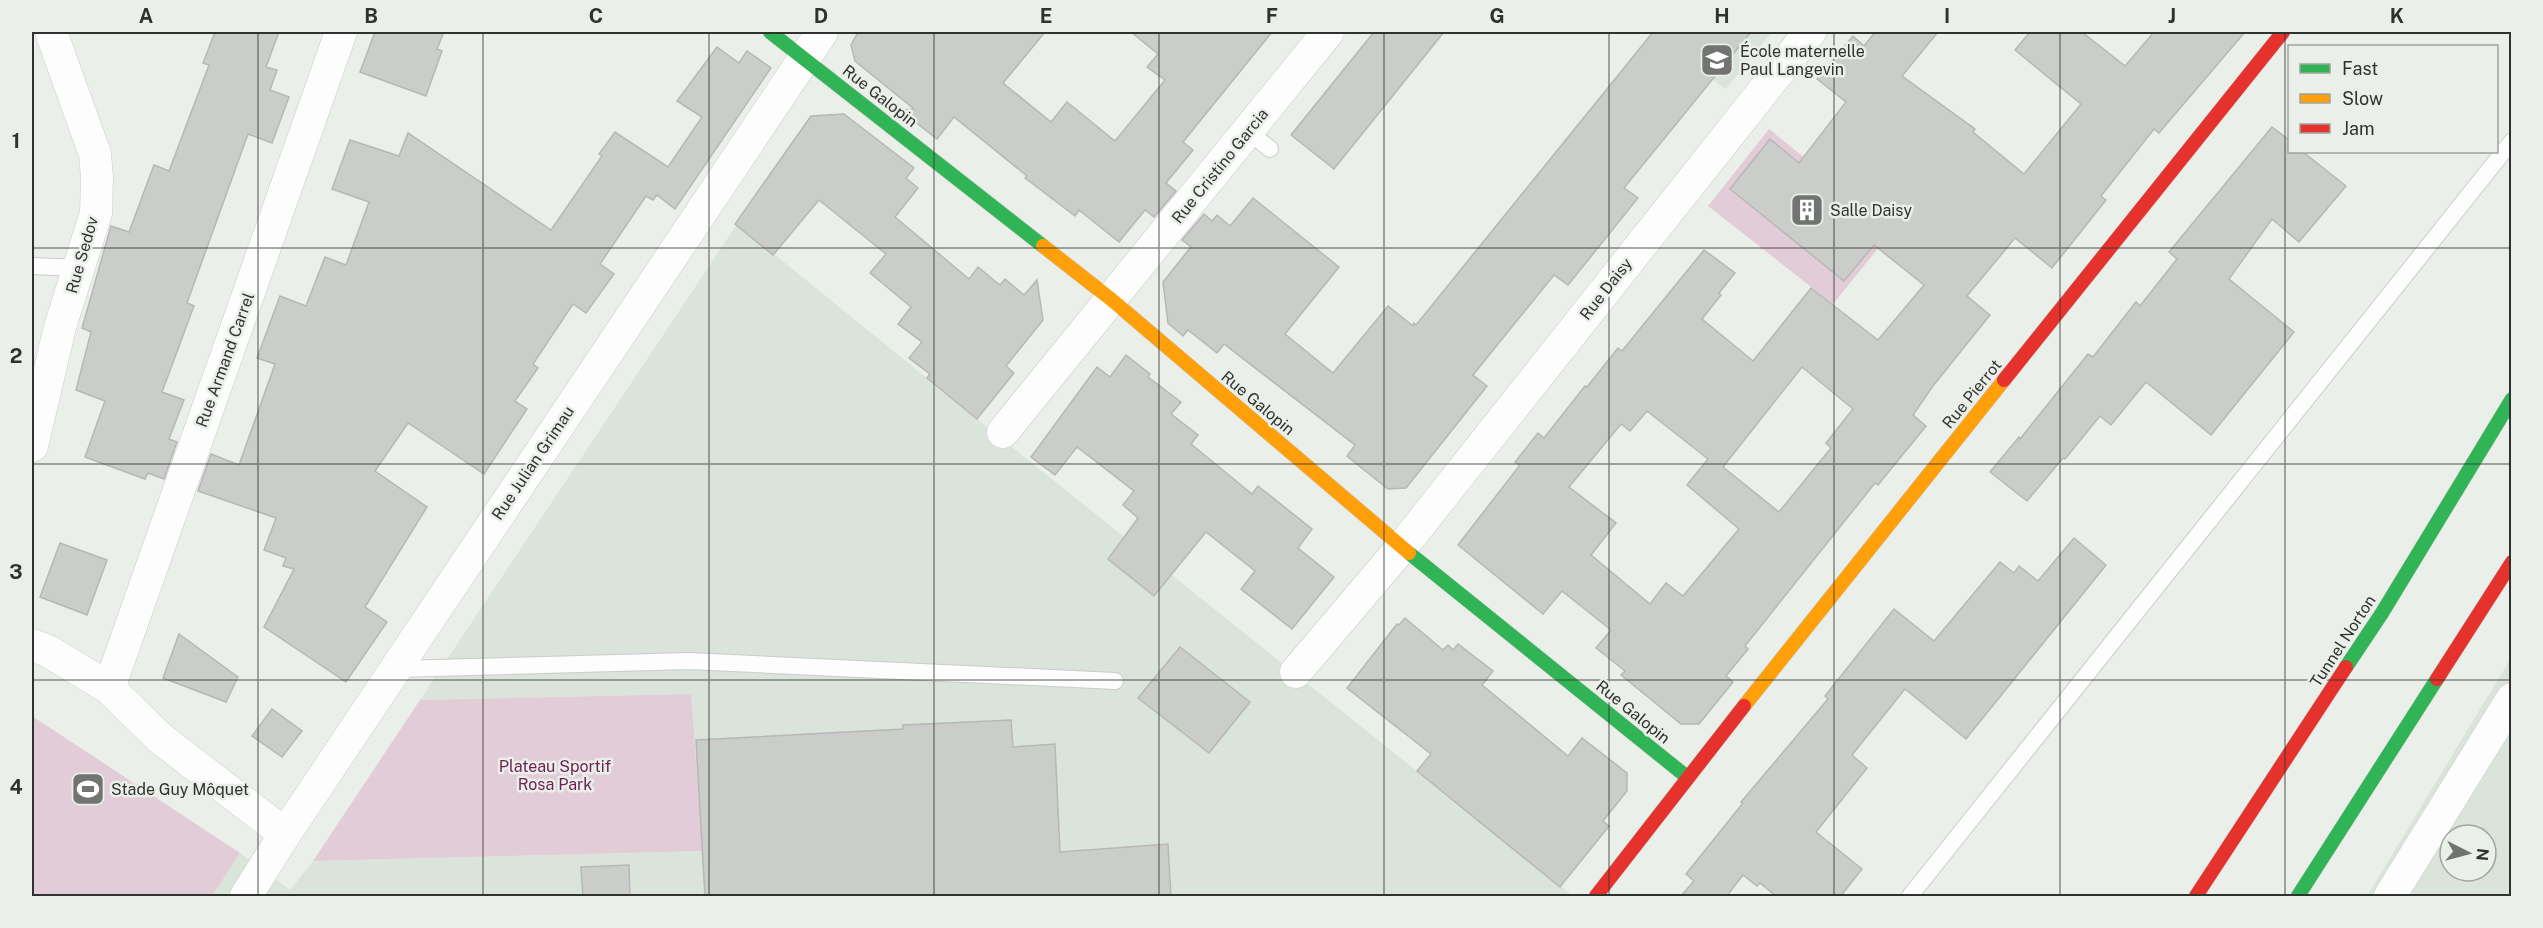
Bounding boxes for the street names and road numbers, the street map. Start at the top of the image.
street label: Rue Galopin [839,61,921,131]
street label: Rue Cristino Garcia [1168,105,1272,227]
street label: Rue Sedov [62,214,102,296]
street label: Rue Daisy [1576,254,1636,324]
street label: Rue Armand Carrel [192,290,258,430]
street label: Rue Pierrot [1938,356,2006,432]
street label: Rue Galopin [1218,367,1298,439]
street label: Rue Julian Grimau [488,402,578,524]
street label: Tunnel Norton [2306,592,2380,690]
street label: Rue Galopin [1592,676,1674,748]

